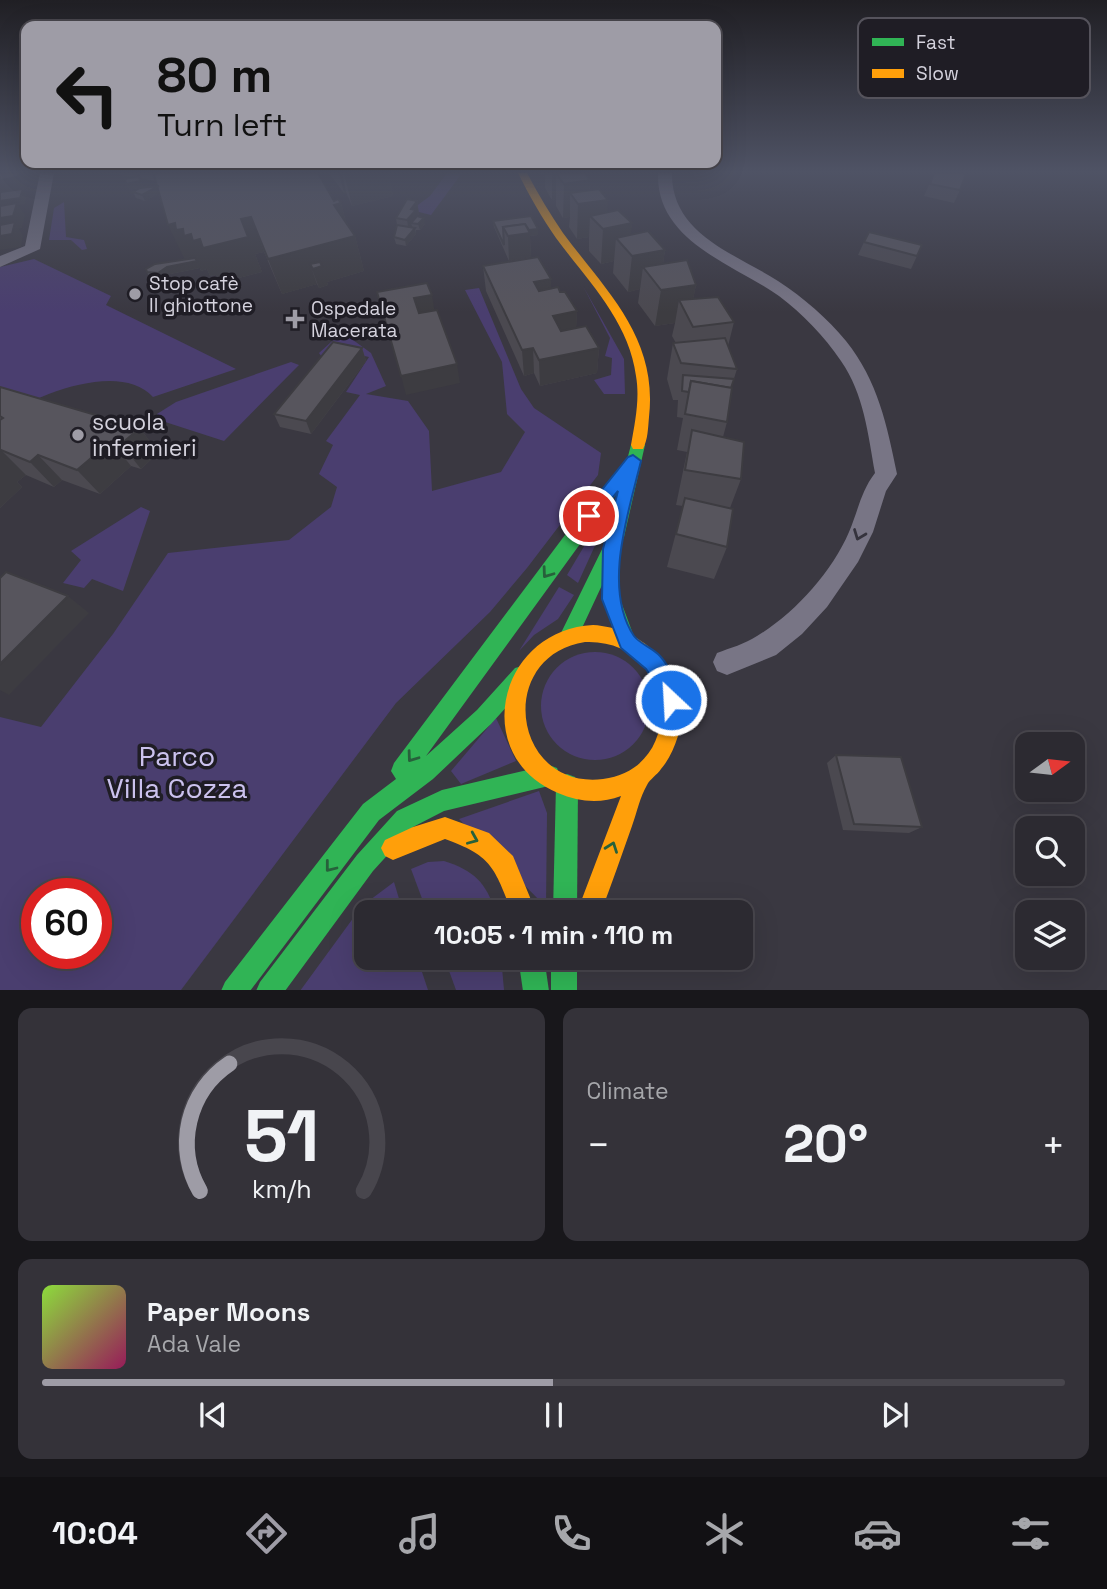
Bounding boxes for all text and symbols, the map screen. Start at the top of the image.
legend [858,18,1090,98]
text: Fast [916,30,956,55]
text: 80 m [157,44,272,106]
icon: left [42,49,133,140]
text: Slow [916,61,959,86]
text: Turn left [157,105,287,145]
place label: Stop cafè Il ghiottone [149,271,253,318]
marker: Stop cafè Il ghiottone [127,286,143,302]
place label: Ospedale Macerata [311,296,398,343]
marker: Ospedale Macerata [285,309,305,329]
place label: scuola infermieri [92,407,197,463]
marker: scuola infermieri [70,427,86,443]
pin [559,486,619,546]
icon: arrive [570,497,608,535]
one-way arrow [853,528,867,541]
one-way arrow [543,565,555,578]
position arrow [634,663,708,737]
north arrow [1015,732,1085,802]
map controls [1015,732,1085,970]
park label: Parco Villa Cozza [106,738,248,806]
one-way arrow [408,749,421,761]
button: search [1015,816,1085,886]
one-way arrow [466,831,478,845]
one-way arrow [604,842,618,854]
one-way arrow [325,859,338,871]
speed limit sign: 60 [21,878,112,969]
button: layers [1015,900,1085,970]
text: 10:05 · 1 min · 110 m [434,918,673,952]
text: Climate [587,1076,669,1106]
text: 51 [244,1089,319,1182]
text: 20° [783,1111,868,1177]
text: − [587,1121,610,1169]
text: + [1041,1121,1065,1169]
text: km/h [251,1172,311,1204]
text: Paper Moons [147,1295,310,1329]
text: Ada Vale [147,1329,241,1359]
icon: previous [194,1396,232,1434]
icon: pause [535,1396,573,1434]
icon: next [876,1396,914,1434]
icon: directions [242,1509,291,1558]
icon: music [395,1509,444,1558]
icon: phone [547,1509,596,1558]
icon: climate [700,1509,749,1558]
icon: car [853,1509,902,1558]
icon: filters [1006,1509,1055,1558]
text: 10:04 [52,1513,138,1553]

